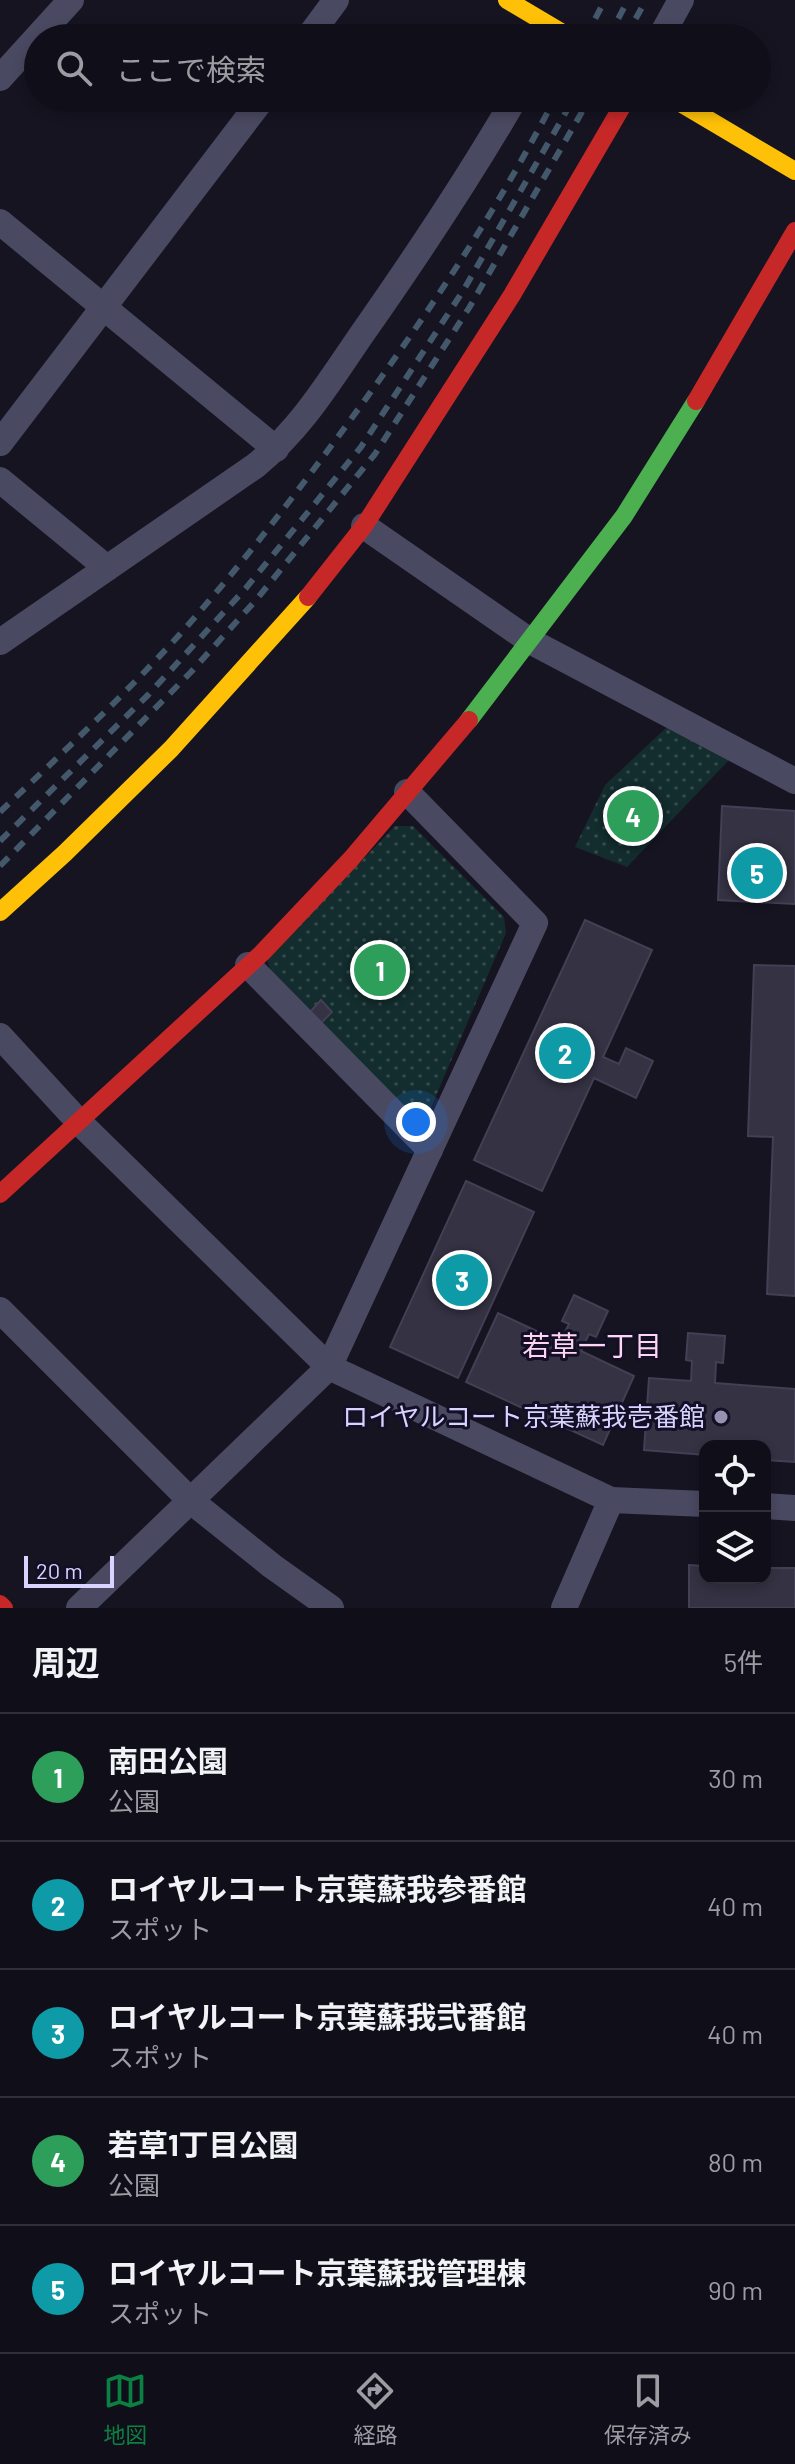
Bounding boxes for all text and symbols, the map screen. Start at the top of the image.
search box [24,24,771,112]
icon: search [52,46,96,90]
text: ここで検索 [116,51,266,87]
pin: 4 [607,786,659,846]
pin: 5 [731,843,783,903]
pin: 1 [354,940,406,1000]
pin: 2 [539,1023,591,1083]
your location [396,1102,436,1142]
pin: 3 [436,1250,488,1310]
district label: 若草一丁目 [522,1328,662,1362]
place label: ロイヤルコート京葉蘇我壱番館 [342,1400,705,1431]
marker: ロイヤルコート京葉蘇我壱番館 [712,1408,730,1426]
map controls [699,1440,771,1584]
button: locate [699,1440,771,1512]
button: layers [699,1512,771,1584]
scale bar [24,1552,114,1588]
text: 20 m [36,1557,83,1583]
text: 周辺 [32,1641,100,1682]
text: 5件 [724,1646,763,1677]
text: 南田公園 [108,1742,228,1778]
text: 1 [53,1762,63,1793]
text: 30 m [708,1762,763,1793]
text: 公園 [108,1785,160,1816]
text: ロイヤルコート京葉蘇我参番館 [108,1870,527,1906]
text: 2 [51,1890,65,1921]
text: 40 m [707,1890,763,1921]
text: スポット [108,1913,212,1944]
text: ロイヤルコート京葉蘇我弐番館 [108,1998,527,2034]
text: 3 [51,2018,65,2049]
text: 40 m [707,2018,763,2049]
text: スポット [108,2041,212,2072]
text: 若草1丁目公園 [108,2126,299,2162]
text: 4 [50,2146,66,2177]
text: 80 m [708,2146,763,2177]
text: 公園 [108,2169,160,2200]
text: ロイヤルコート京葉蘇我管理棟 [108,2254,527,2290]
text: 5 [51,2274,65,2305]
text: 90 m [708,2274,763,2305]
text: スポット [108,2297,212,2328]
tab: 地図 [103,2369,147,2449]
tab: 経路 [353,2369,398,2449]
tab: 保存済み [604,2369,692,2449]

